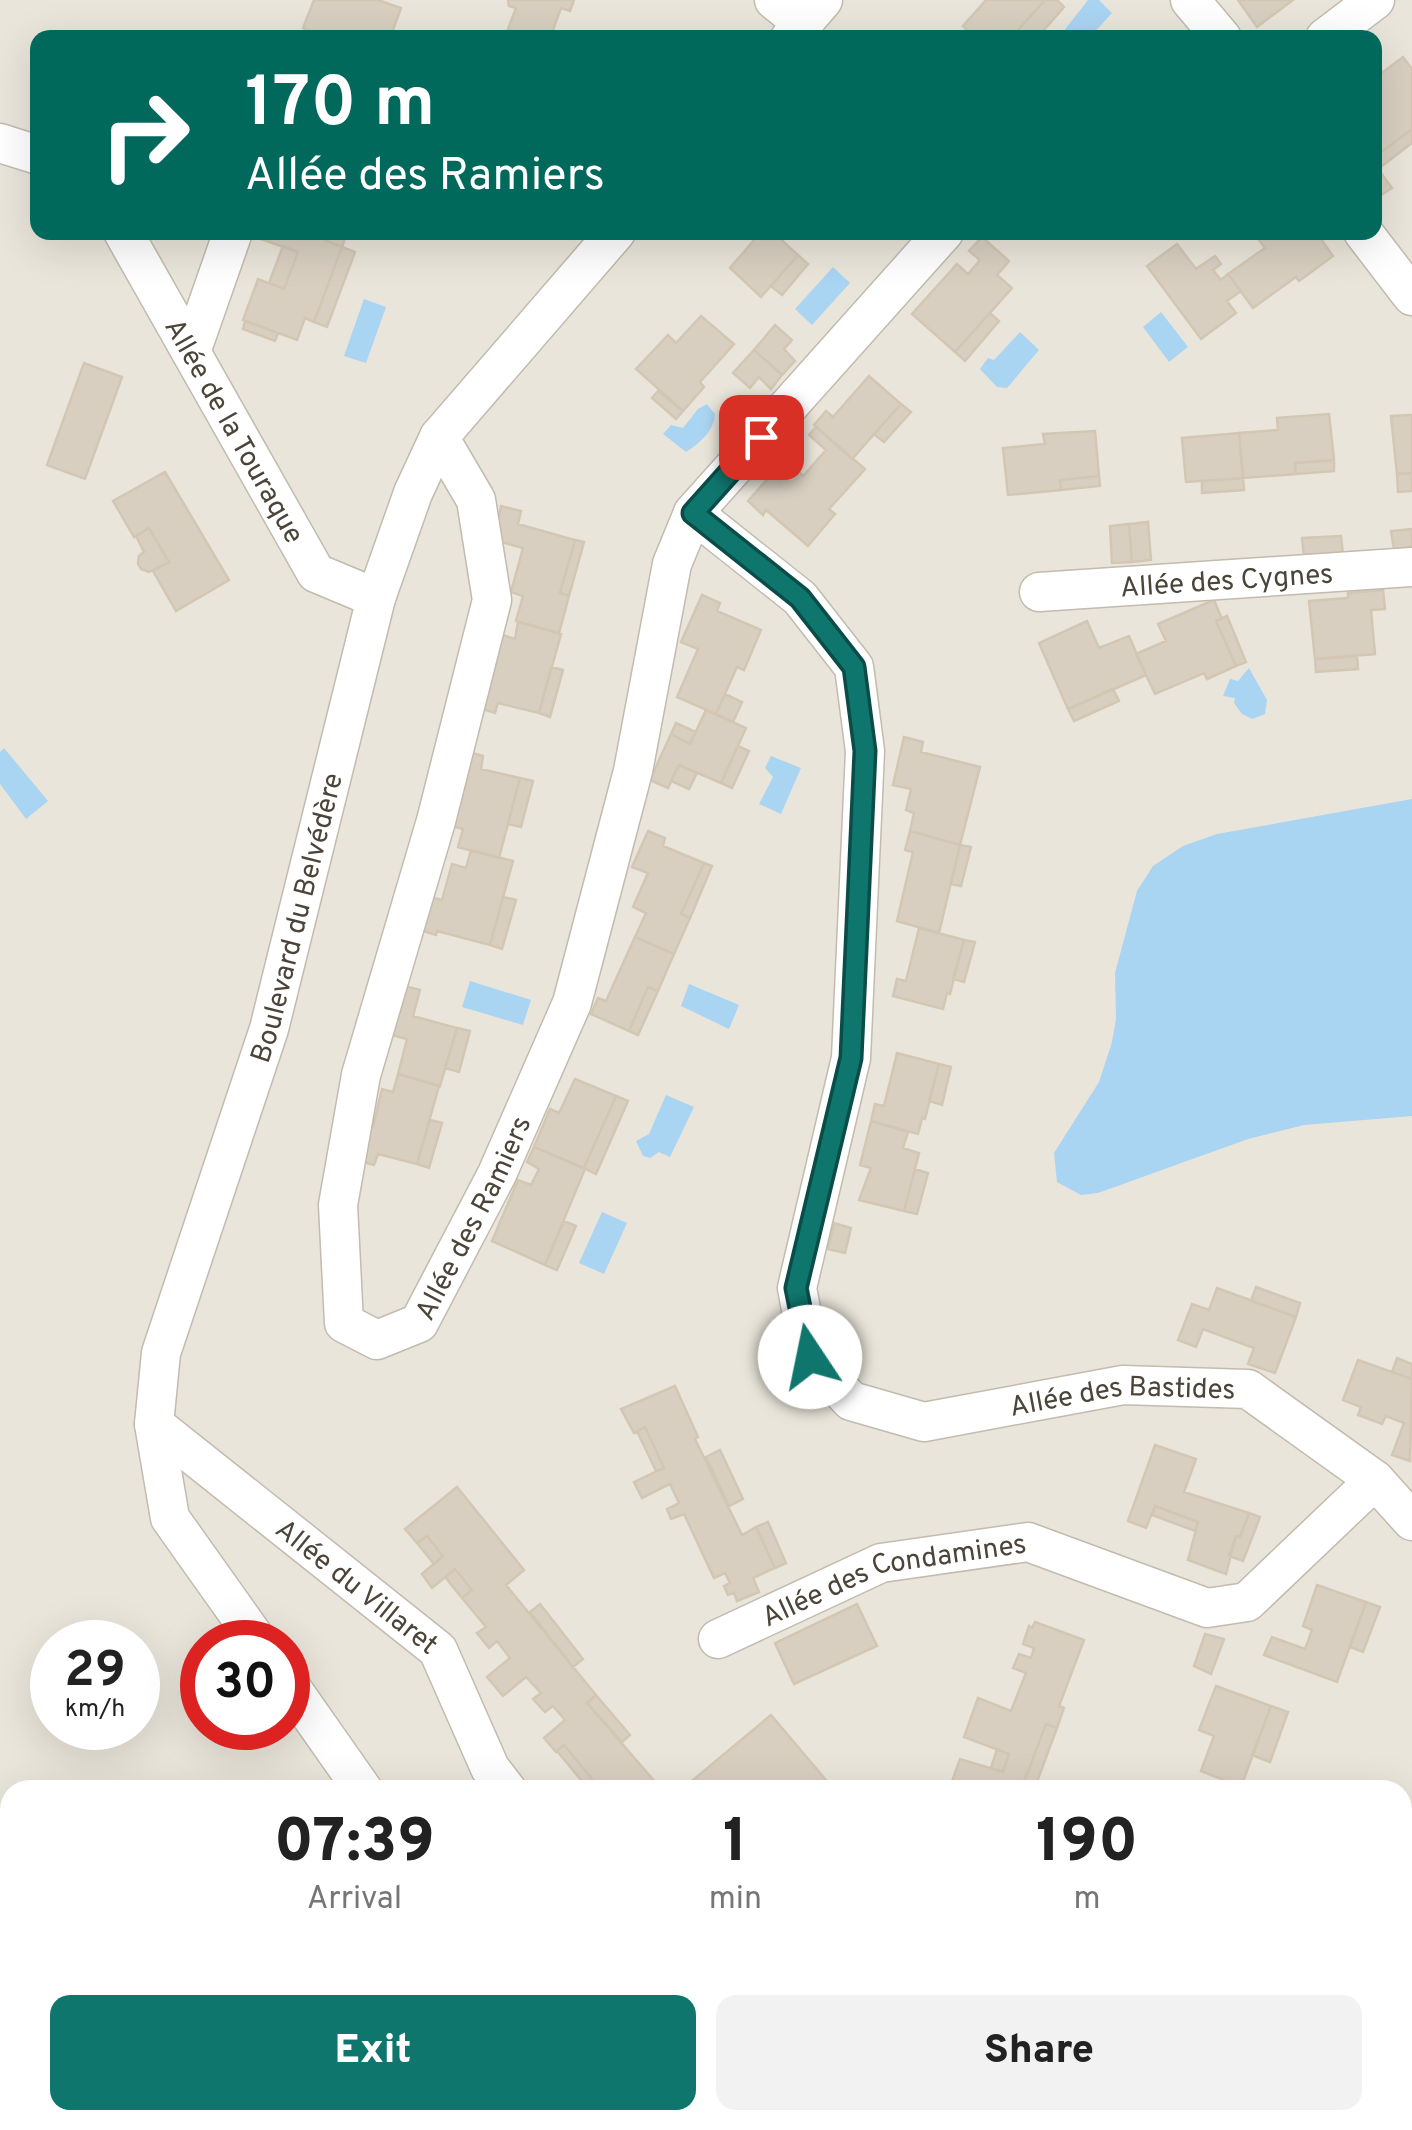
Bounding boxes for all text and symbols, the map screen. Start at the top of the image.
text: 170 m [245,62,435,151]
icon: right [80,70,210,200]
text: Allée des Ramiers [245,149,605,206]
street label: Allée de la Touraque [155,313,311,551]
pin [719,395,804,480]
icon: arrive [734,410,789,465]
street label: Allée des Cygnes [1119,557,1334,608]
street label: Boulevard du Belvédère [244,770,353,1068]
street label: Allée des Ramiers [409,1111,541,1327]
position arrow [758,1305,862,1409]
street label: Allée des Bastides [1007,1370,1236,1427]
street label: Allée du Villaret [267,1512,444,1664]
street label: Allée des Condamines [757,1527,1029,1637]
speed limit sign: 30 [180,1620,310,1750]
text: 29 [64,1641,126,1704]
text: km/h [65,1694,125,1726]
text: 07:39 [274,1807,435,1883]
text: 1 [723,1807,748,1883]
text: 190 [1036,1807,1138,1883]
text: Arrival [307,1880,402,1920]
text: min [709,1880,762,1920]
text: m [1073,1880,1101,1920]
button: Exit [50,1995,696,2110]
button: Share [716,1995,1362,2110]

